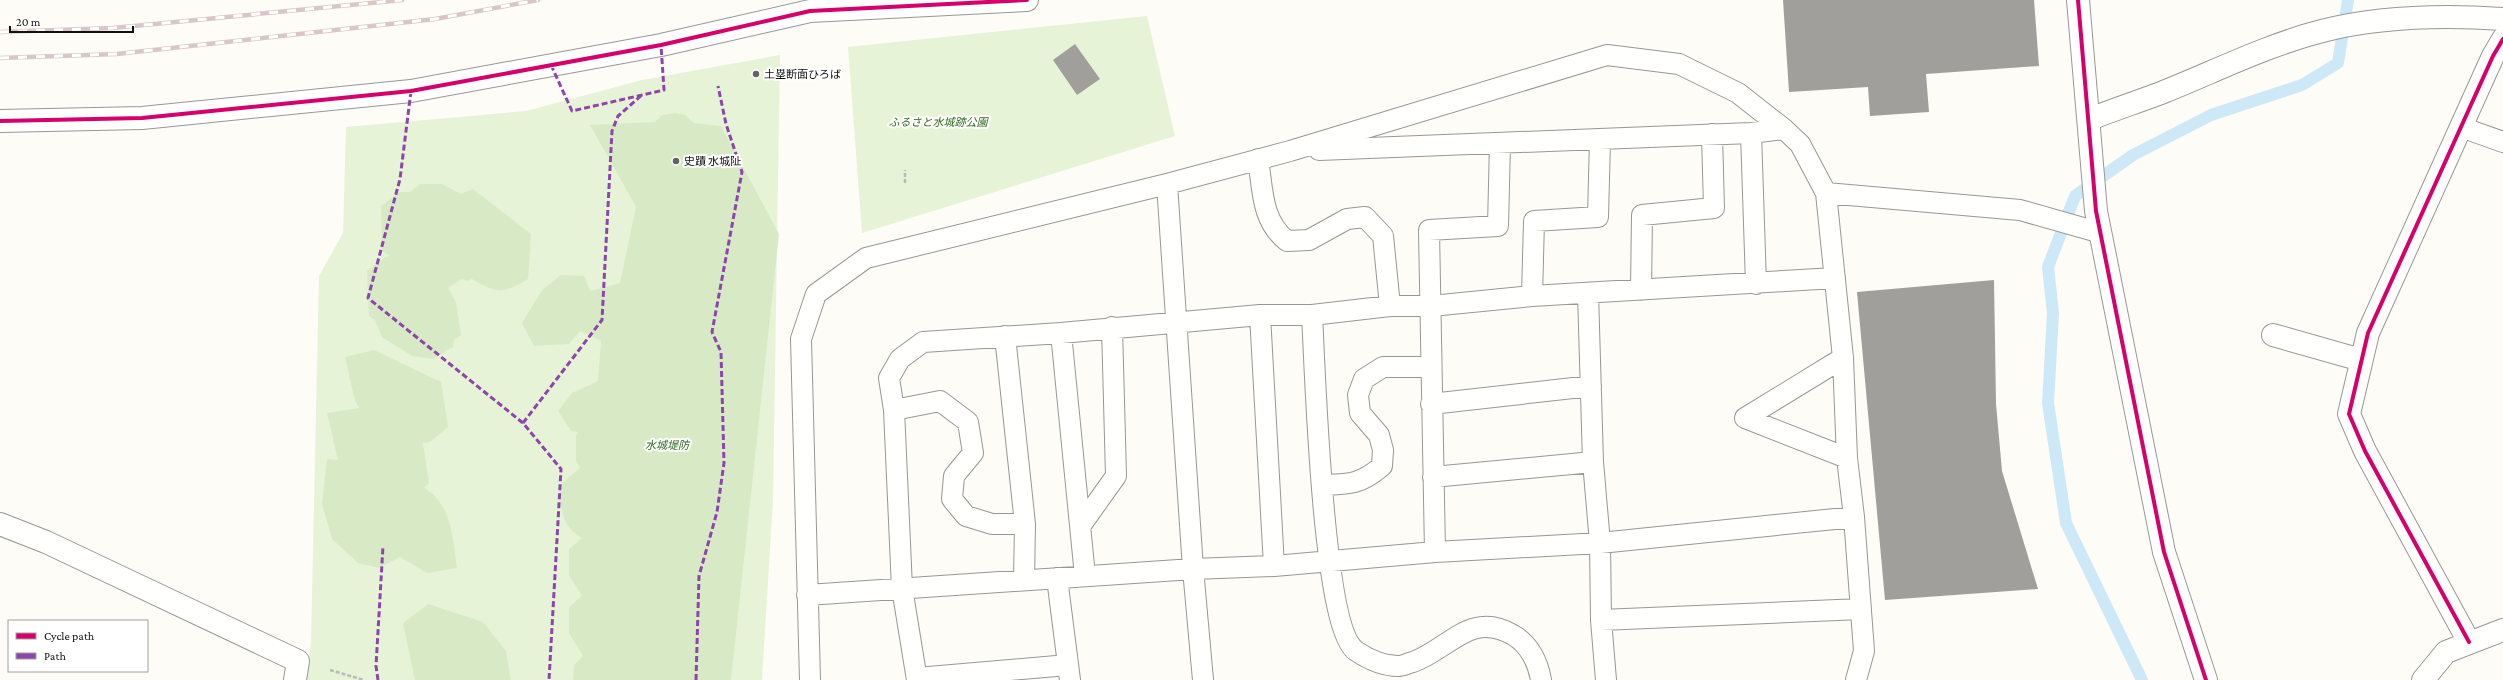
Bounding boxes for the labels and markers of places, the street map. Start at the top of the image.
place label: 土塁断面ひろば [764,68,841,80]
marker: 土塁断面ひろば [751,69,761,79]
place label: 史蹟 水城阯 [684,155,741,167]
marker: 史蹟 水城阯 [671,156,681,166]

